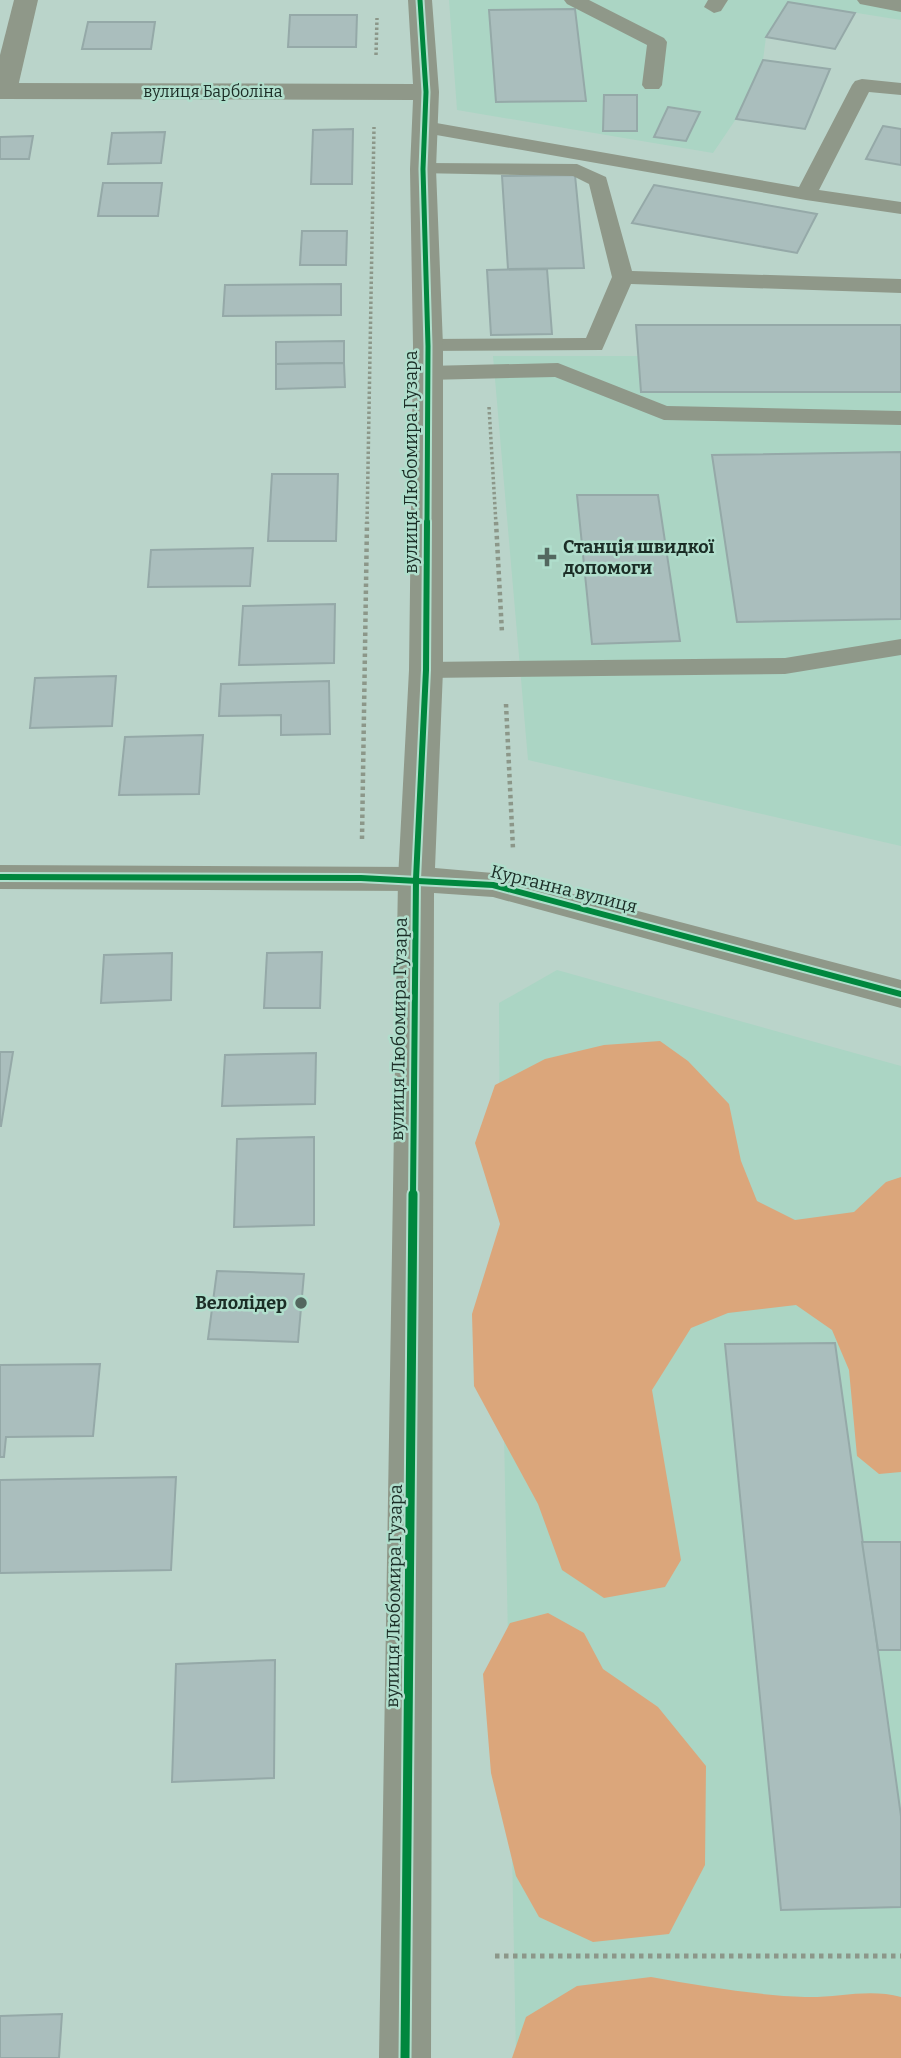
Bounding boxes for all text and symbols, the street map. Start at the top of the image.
street label: вулиця Барболіна [143,82,283,101]
street label: вулиця Любомира Гузара [400,350,422,574]
place label: Станція швидкої допомоги [563,536,715,579]
marker: Станція швидкої допомоги [537,547,557,567]
street label: Курганна вулиця [488,860,640,918]
street label: вулиця Любомира Гузара [386,917,412,1141]
place label: Велолідер [195,1292,287,1314]
marker: Велолідер [293,1295,309,1311]
street label: вулиця Любомира Гузара [381,1484,407,1708]

